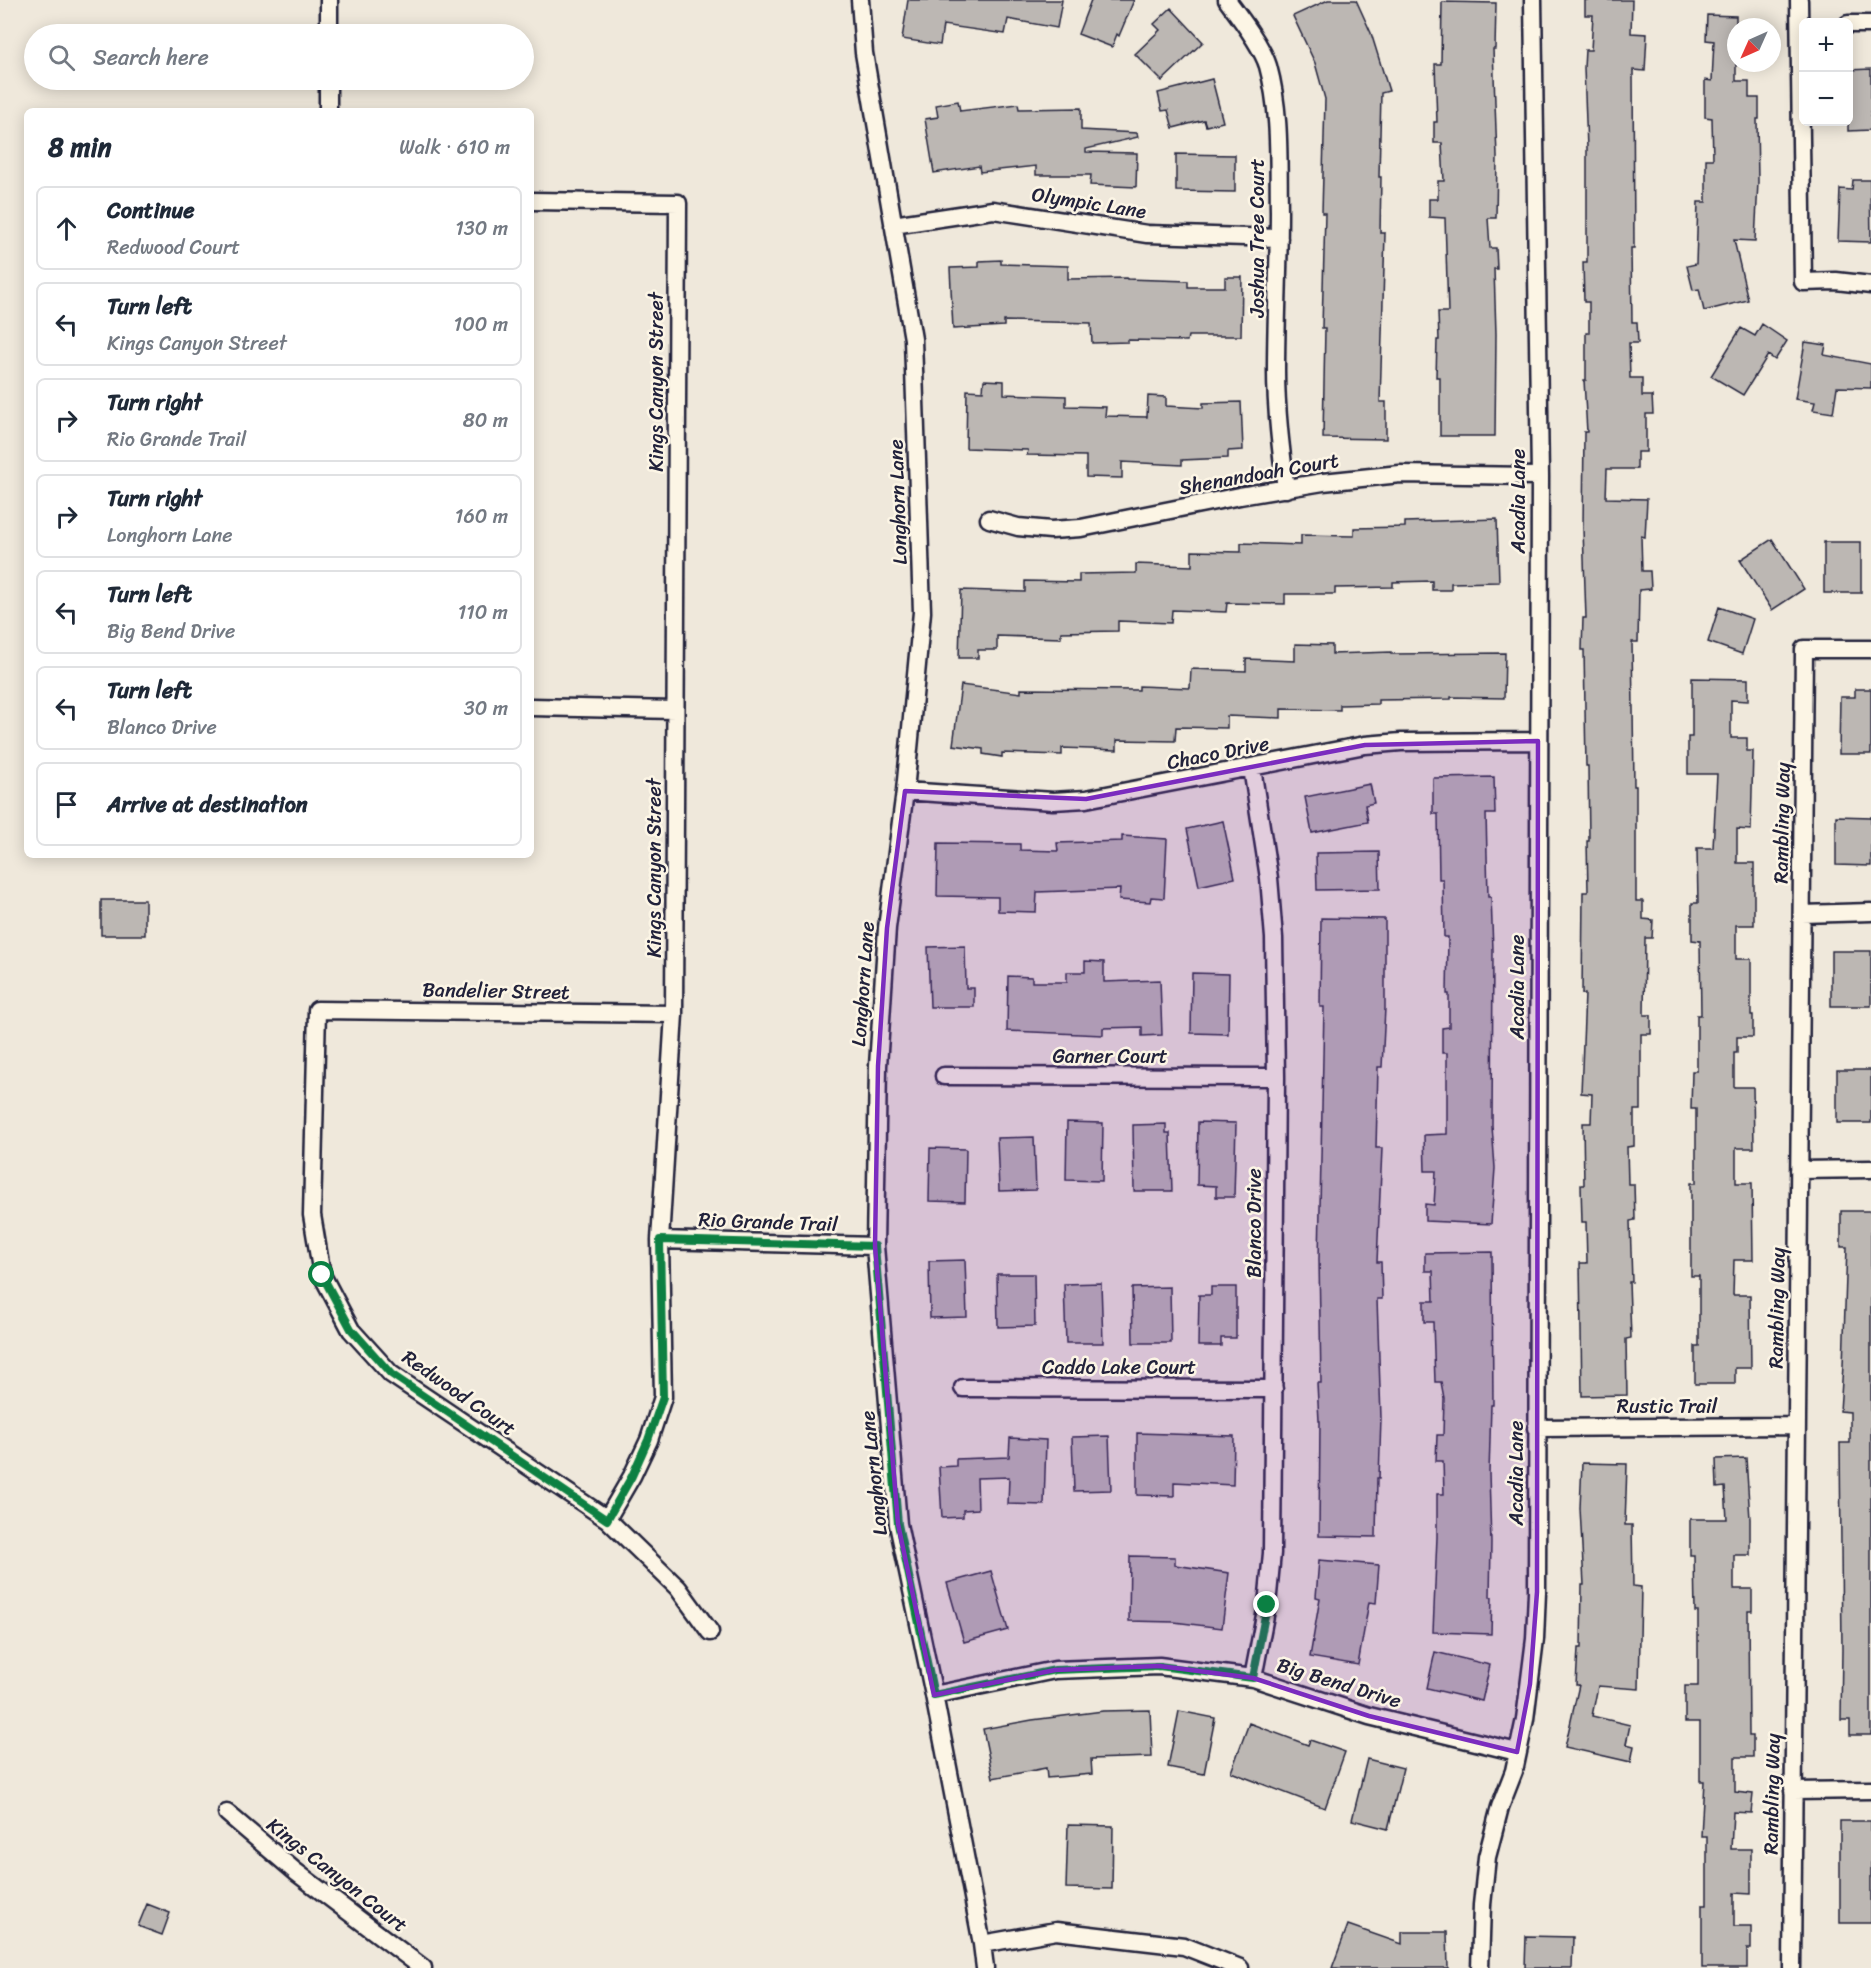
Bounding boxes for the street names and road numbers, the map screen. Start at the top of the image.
street label: Joshua Tree Court [1240,158,1275,319]
street label: Olympic Lane [1029,177,1149,229]
street label: Kings Canyon Street [639,291,674,472]
street label: Longhorn Lane [878,439,918,565]
street label: Shenandoah Court [1176,443,1342,505]
street label: Acadia Lane [1501,449,1536,554]
street label: Chaco Drive [1164,726,1272,780]
street label: Rambling Way [1763,761,1801,884]
street label: Kings Canyon Street [637,777,672,958]
street label: Longhorn Lane [841,920,885,1048]
street label: Acadia Lane [1500,935,1535,1040]
street label: Bandelier Street [422,972,570,1010]
street label: Garner Court [1052,1039,1168,1074]
street label: Blanco Drive [1237,1168,1272,1278]
street label: Rio Grande Trail [698,1202,840,1242]
street label: Rambling Way [1758,1246,1796,1369]
street label: Redwood Court [395,1341,524,1446]
street label: Caddo Lake Court [1042,1350,1196,1385]
street label: Rustic Trail [1617,1389,1718,1424]
street label: Longhorn Lane [850,1409,898,1537]
street label: Acadia Lane [1499,1421,1534,1526]
street label: Big Bend Drive [1273,1648,1405,1718]
street label: Rambling Way [1753,1732,1791,1855]
street label: Kings Canyon Court [258,1808,416,1942]

